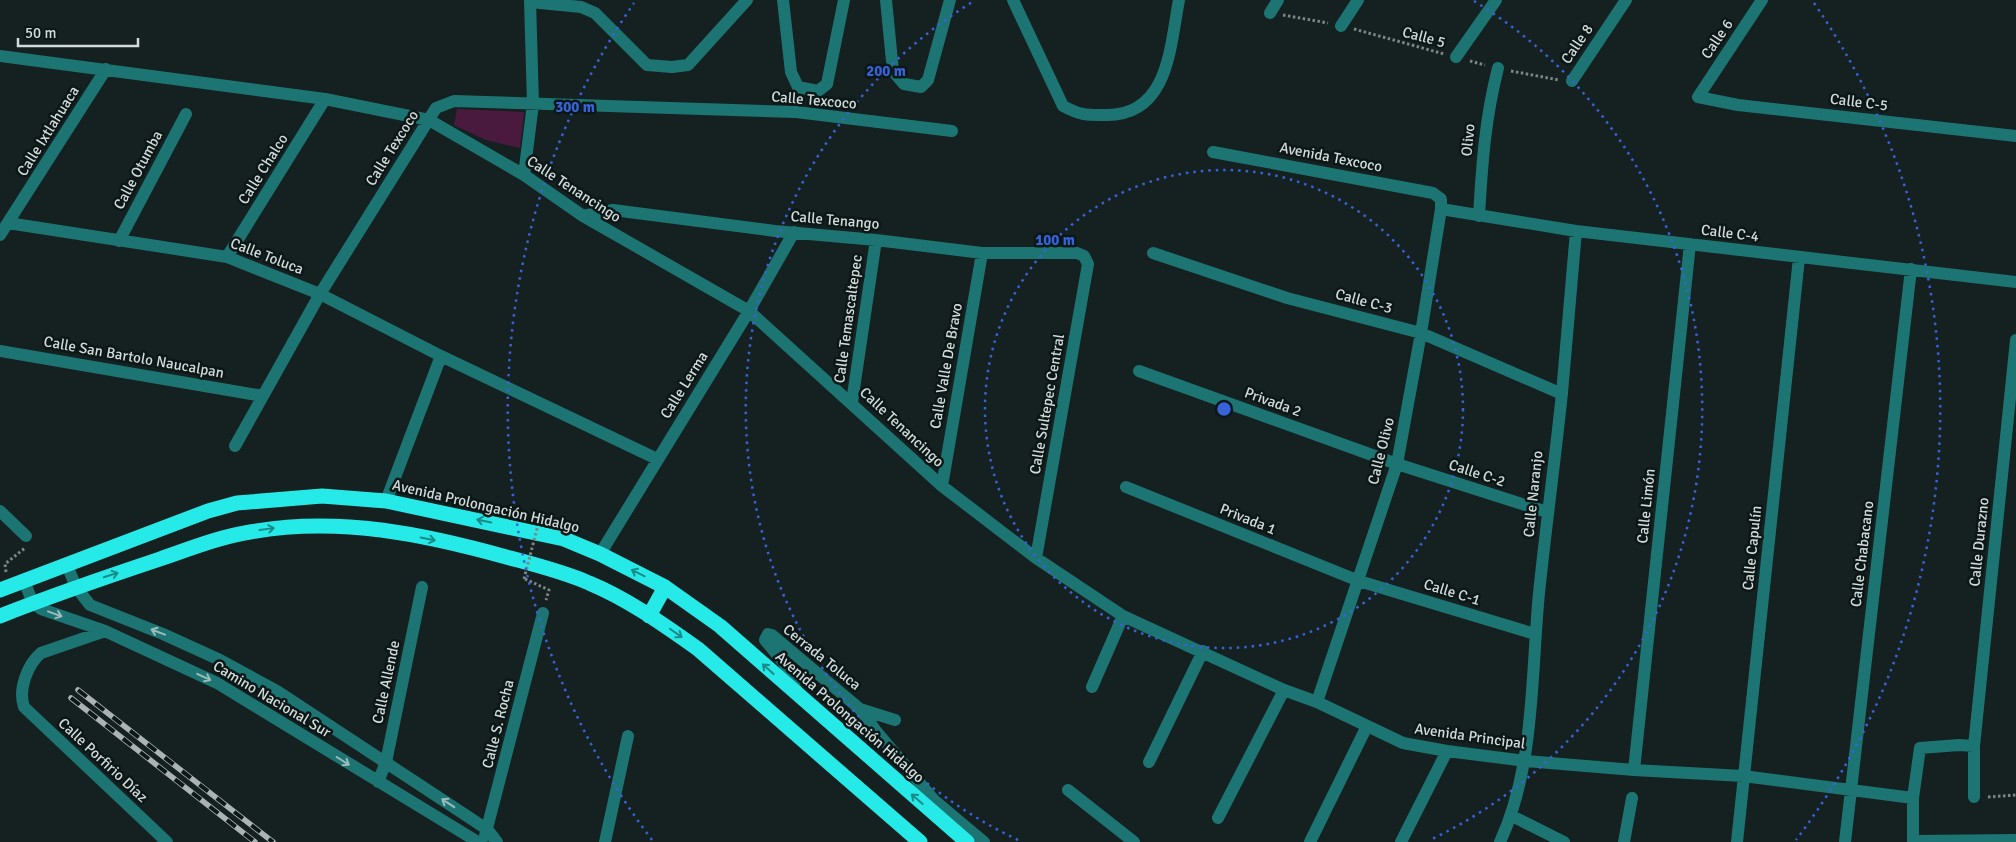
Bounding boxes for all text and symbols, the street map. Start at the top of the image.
scale bar [18,15,138,47]
street label: Calle 6 [1697,16,1737,62]
street label: Calle 8 [1557,21,1597,67]
street label: Calle 5 [1400,23,1448,51]
text: 50 m [25,24,56,42]
text: 200 m [866,62,906,80]
street label: Calle Ixtlahuaca [13,83,83,179]
street label: Calle Texcoco [771,87,858,113]
street label: Calle C-5 [1829,90,1889,114]
text: 300 m [555,98,595,116]
street label: Calle Texcoco [362,107,422,189]
street label: Olivo [1457,123,1479,157]
street label: Calle Otumba [110,128,166,212]
street label: Calle Chalco [234,130,292,208]
street label: Avenida Texcoco [1278,138,1384,176]
street label: Calle Tenancingo [524,152,625,226]
street label: Calle Tenango [790,207,880,233]
street label: Calle C-4 [1700,221,1760,245]
text: 100 m [1035,231,1075,249]
street label: Calle Toluca [228,234,306,278]
street label: Calle Temascaltepec [830,254,866,384]
street label: Calle C-3 [1334,285,1394,317]
street label: Calle Valle De Bravo [926,302,966,430]
street label: Calle San Bartolo Naucalpan [42,332,226,382]
street label: Calle Sultepec Central [1026,332,1068,476]
street label: Calle Lerma [656,348,712,422]
street label: Calle Tenancingo [856,383,948,471]
street label: Privada 2 [1242,383,1304,421]
centre of rings [1215,400,1233,418]
street label: Calle Olivo [1364,415,1398,486]
street label: Calle Naranjo [1520,450,1547,538]
street label: Calle C-2 [1447,455,1507,491]
street label: Calle Limón [1633,468,1659,544]
street label: Avenida Prolongación Hidalgo [391,476,582,536]
street label: Calle Durazno [1965,496,1993,587]
street label: Privada 1 [1217,500,1279,538]
street label: Calle Chabacano [1847,500,1877,608]
street label: Calle Capulín [1739,505,1765,591]
one-way arrow [477,516,493,525]
one-way arrow [259,524,275,534]
one-way arrow [420,534,436,544]
one-way arrow [630,567,645,577]
one-way arrow [103,570,119,579]
street label: Calle C-1 [1422,575,1482,609]
one-way arrow [47,610,62,619]
street label: Cerrada Toluca [780,620,864,694]
one-way arrow [150,626,165,635]
one-way arrow [668,628,682,638]
street label: Calle Allende [368,639,404,725]
street label: Avenida Prolongación Hidalgo [772,647,928,787]
street label: Camino Nacional Sur [210,657,335,742]
one-way arrow [761,663,774,674]
one-way arrow [197,672,212,682]
street label: Calle S. Rocha [478,678,518,770]
street label: Calle Porfirio Díaz [55,714,152,806]
street label: Avenida Principal [1413,719,1527,753]
one-way arrow [336,757,350,767]
one-way arrow [910,793,923,804]
one-way arrow [441,798,455,808]

